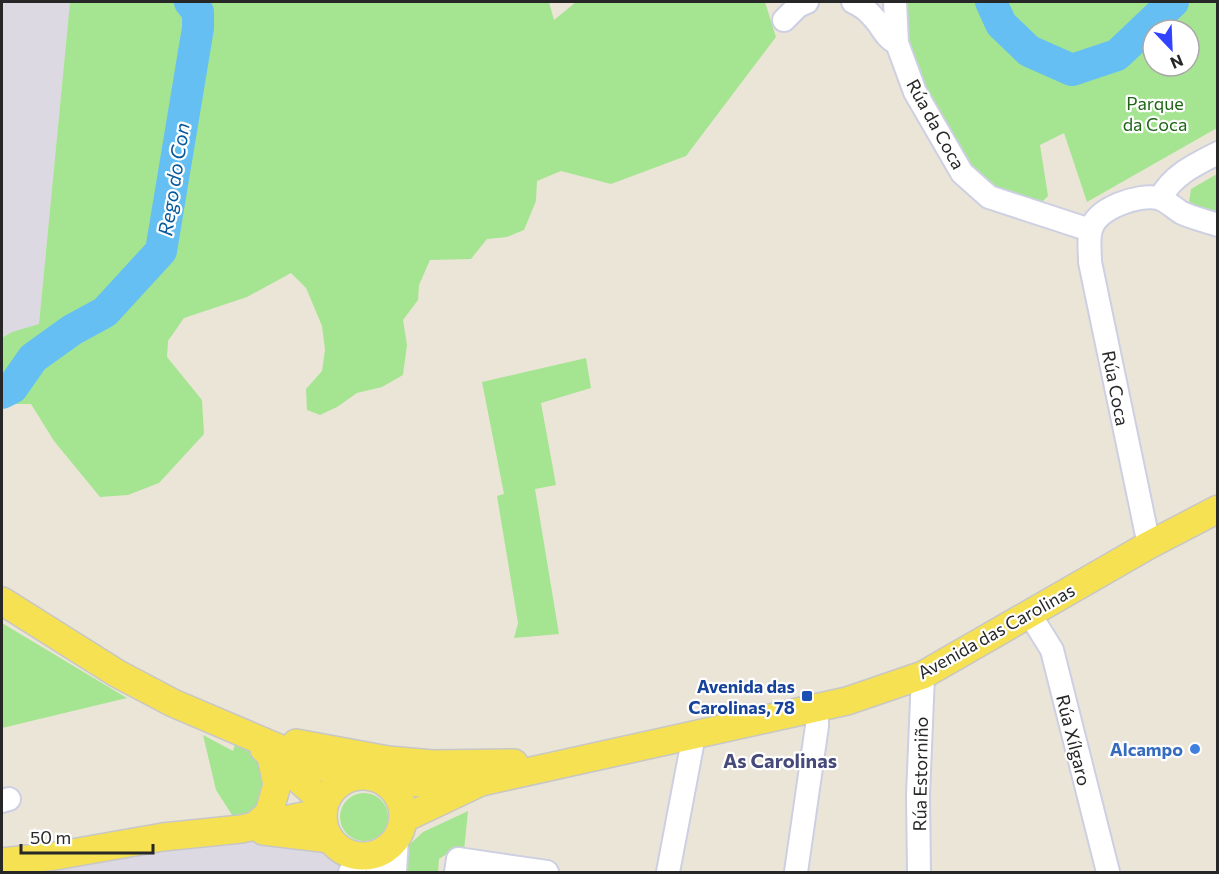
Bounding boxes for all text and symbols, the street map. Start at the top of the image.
north arrow [1141,18,1201,78]
text: N [1168,51,1186,73]
street label: Rúa da Coca [902,75,970,173]
park label: Parque da Coca [1123,92,1187,135]
water label: Rego do Con [152,121,194,237]
street label: Rúa Coca [1098,348,1134,428]
street label: Avenida das Carolinas [914,579,1078,683]
place label: Avenida das Carolinas, 78 [688,675,795,718]
marker: Avenida das Carolinas, 78 [800,689,814,703]
street label: Rúa Xílgaro [1052,692,1096,788]
street label: Rúa Estorniño [908,716,932,832]
place label: Alcampo [1110,738,1183,760]
marker: Alcampo [1188,742,1202,756]
district label: As Carolinas [723,748,837,772]
scale bar [21,817,153,855]
text: 50 m [30,826,71,848]

